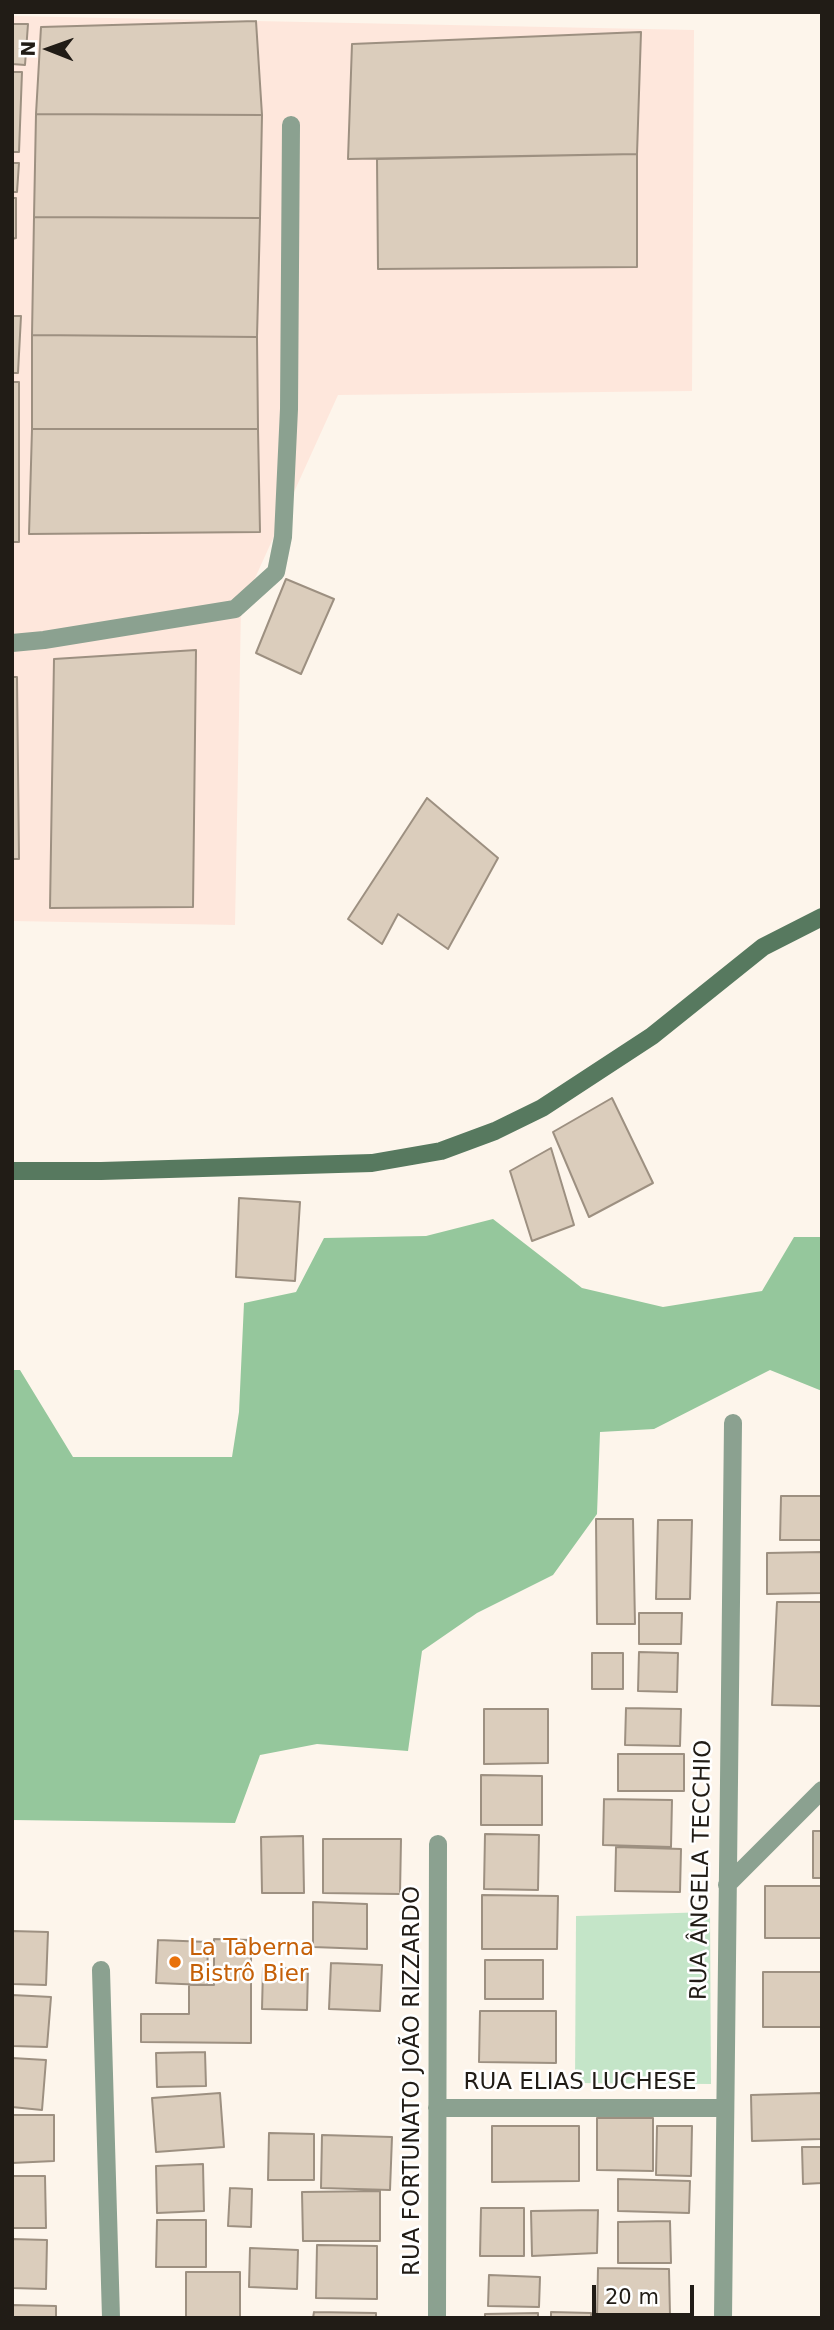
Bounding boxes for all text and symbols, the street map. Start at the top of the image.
north arrow [14,14,84,84]
text: N [17,40,39,57]
street label: RUA ÂNGELA TECCHIO [686,1740,718,2000]
street label: RUA FORTUNATO JOÃO RIZZARDO [399,1886,427,2276]
place label: La Taberna Bistrô Bier [189,1935,314,1989]
marker: La Taberna Bistrô Bier [167,1954,183,1970]
street label: RUA ELIAS LUCHESE [463,2069,697,2097]
scale bar [596,2270,698,2314]
text: 20 m [605,2285,659,2309]

